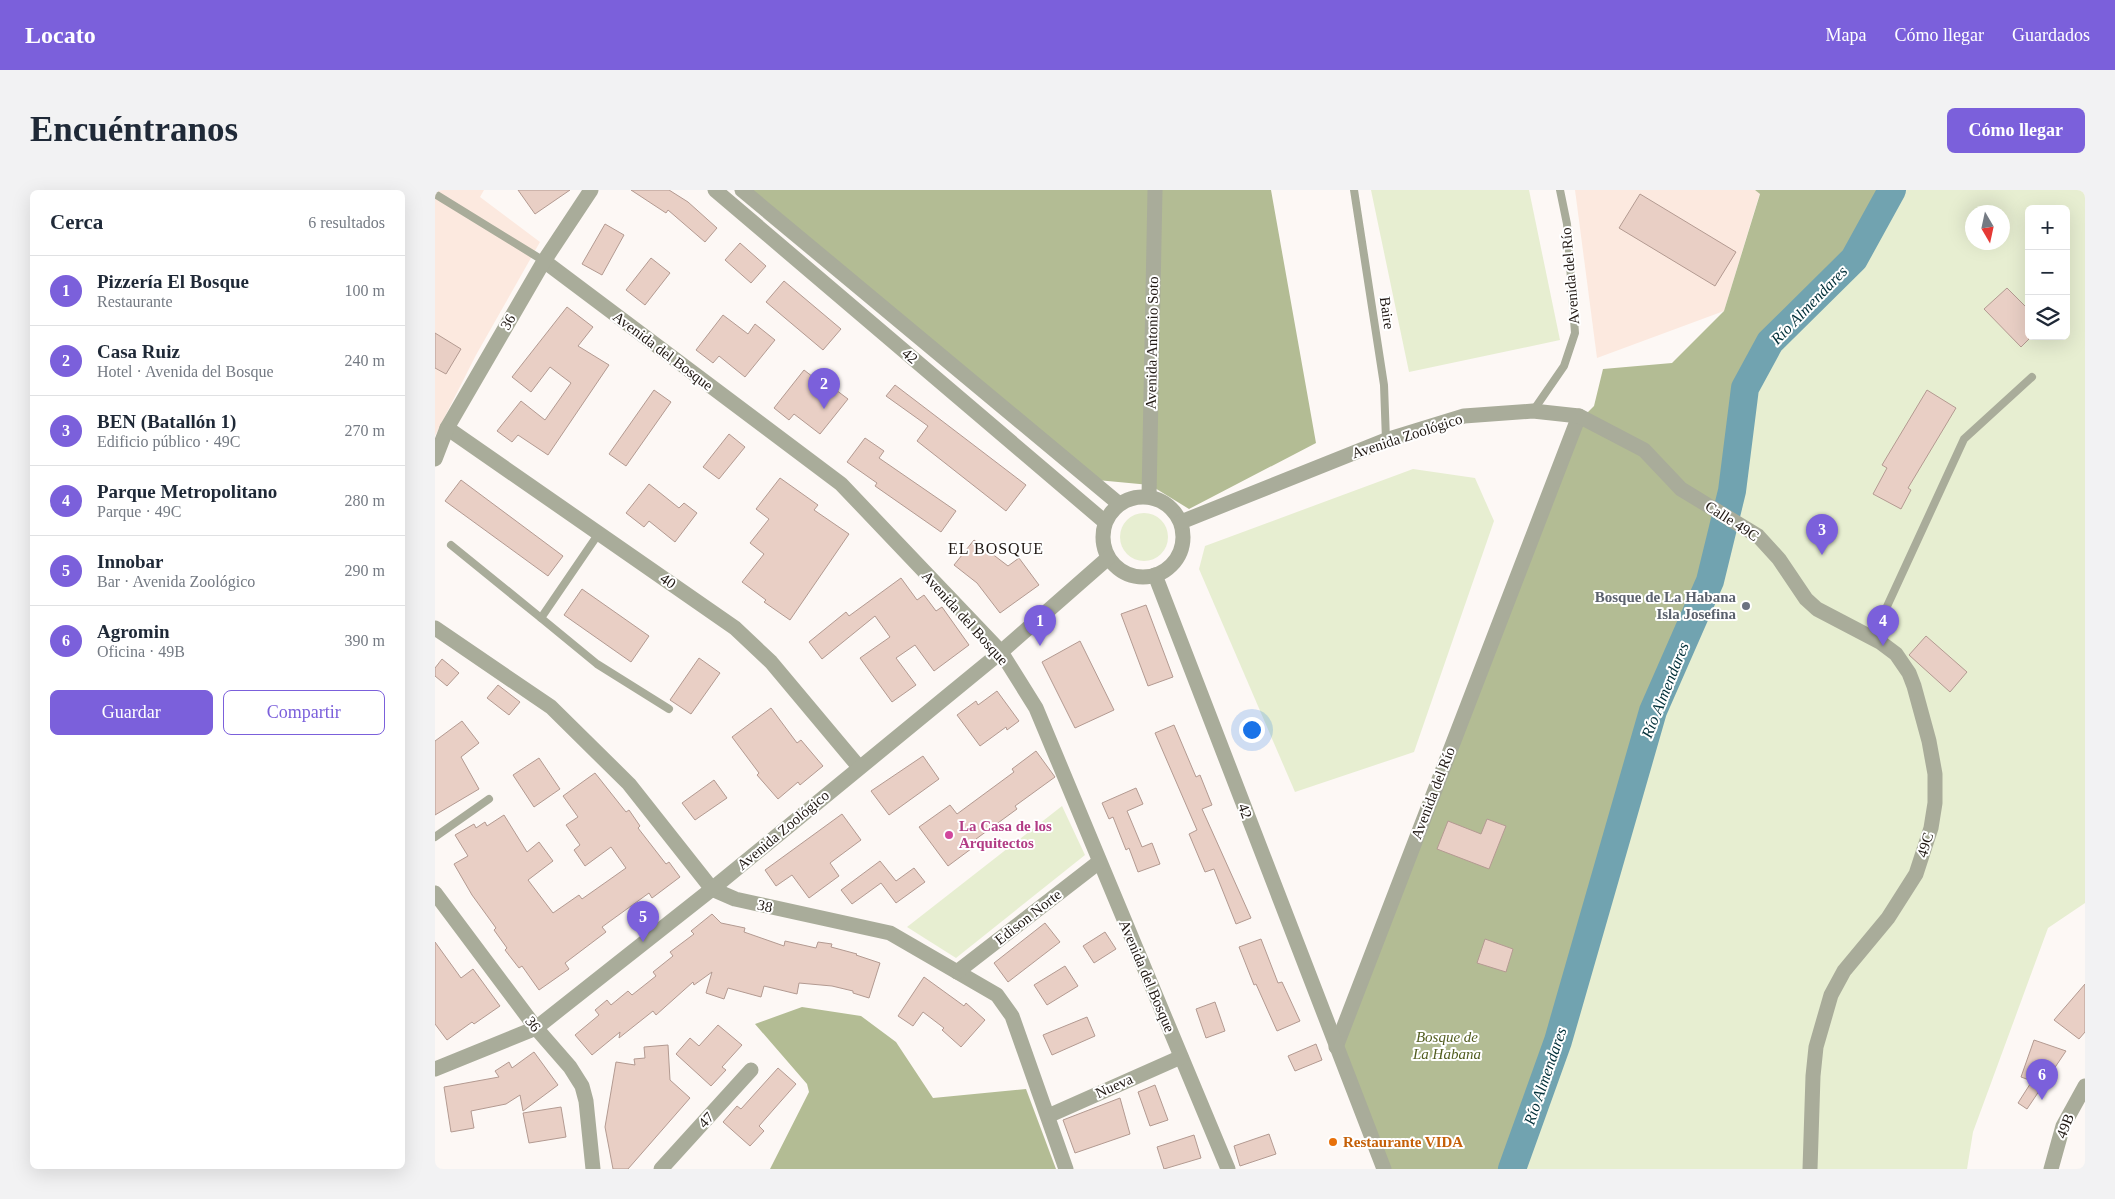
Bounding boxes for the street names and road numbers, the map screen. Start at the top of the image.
street label: Avenida del Río [1558,227,1582,325]
street label: Avenida Antonio Soto [1143,276,1161,410]
street label: Baire [1377,296,1397,331]
street label: Avenida del Bosque [610,308,716,394]
street label: 36 [497,311,519,332]
street label: 42 [899,345,921,367]
street label: Avenida Zoológico [1350,411,1464,461]
street label: Calle 49C [1702,498,1762,544]
street label: Avenida del Bosque [919,568,1011,668]
street label: 40 [657,570,679,592]
street label: Avenida del Río [1408,745,1458,841]
street label: Avenida Zoológico [734,787,832,873]
street label: 42 [1235,801,1255,821]
street label: 49C [1914,831,1936,859]
street label: Edison Norte [992,886,1065,948]
street label: 38 [756,897,774,915]
street label: Avenida del Bosque [1116,917,1178,1035]
street label: 36 [522,1013,544,1035]
street label: Nueva [1093,1071,1135,1101]
street label: 47 [695,1109,717,1131]
street label: 49B [2053,1111,2077,1141]

